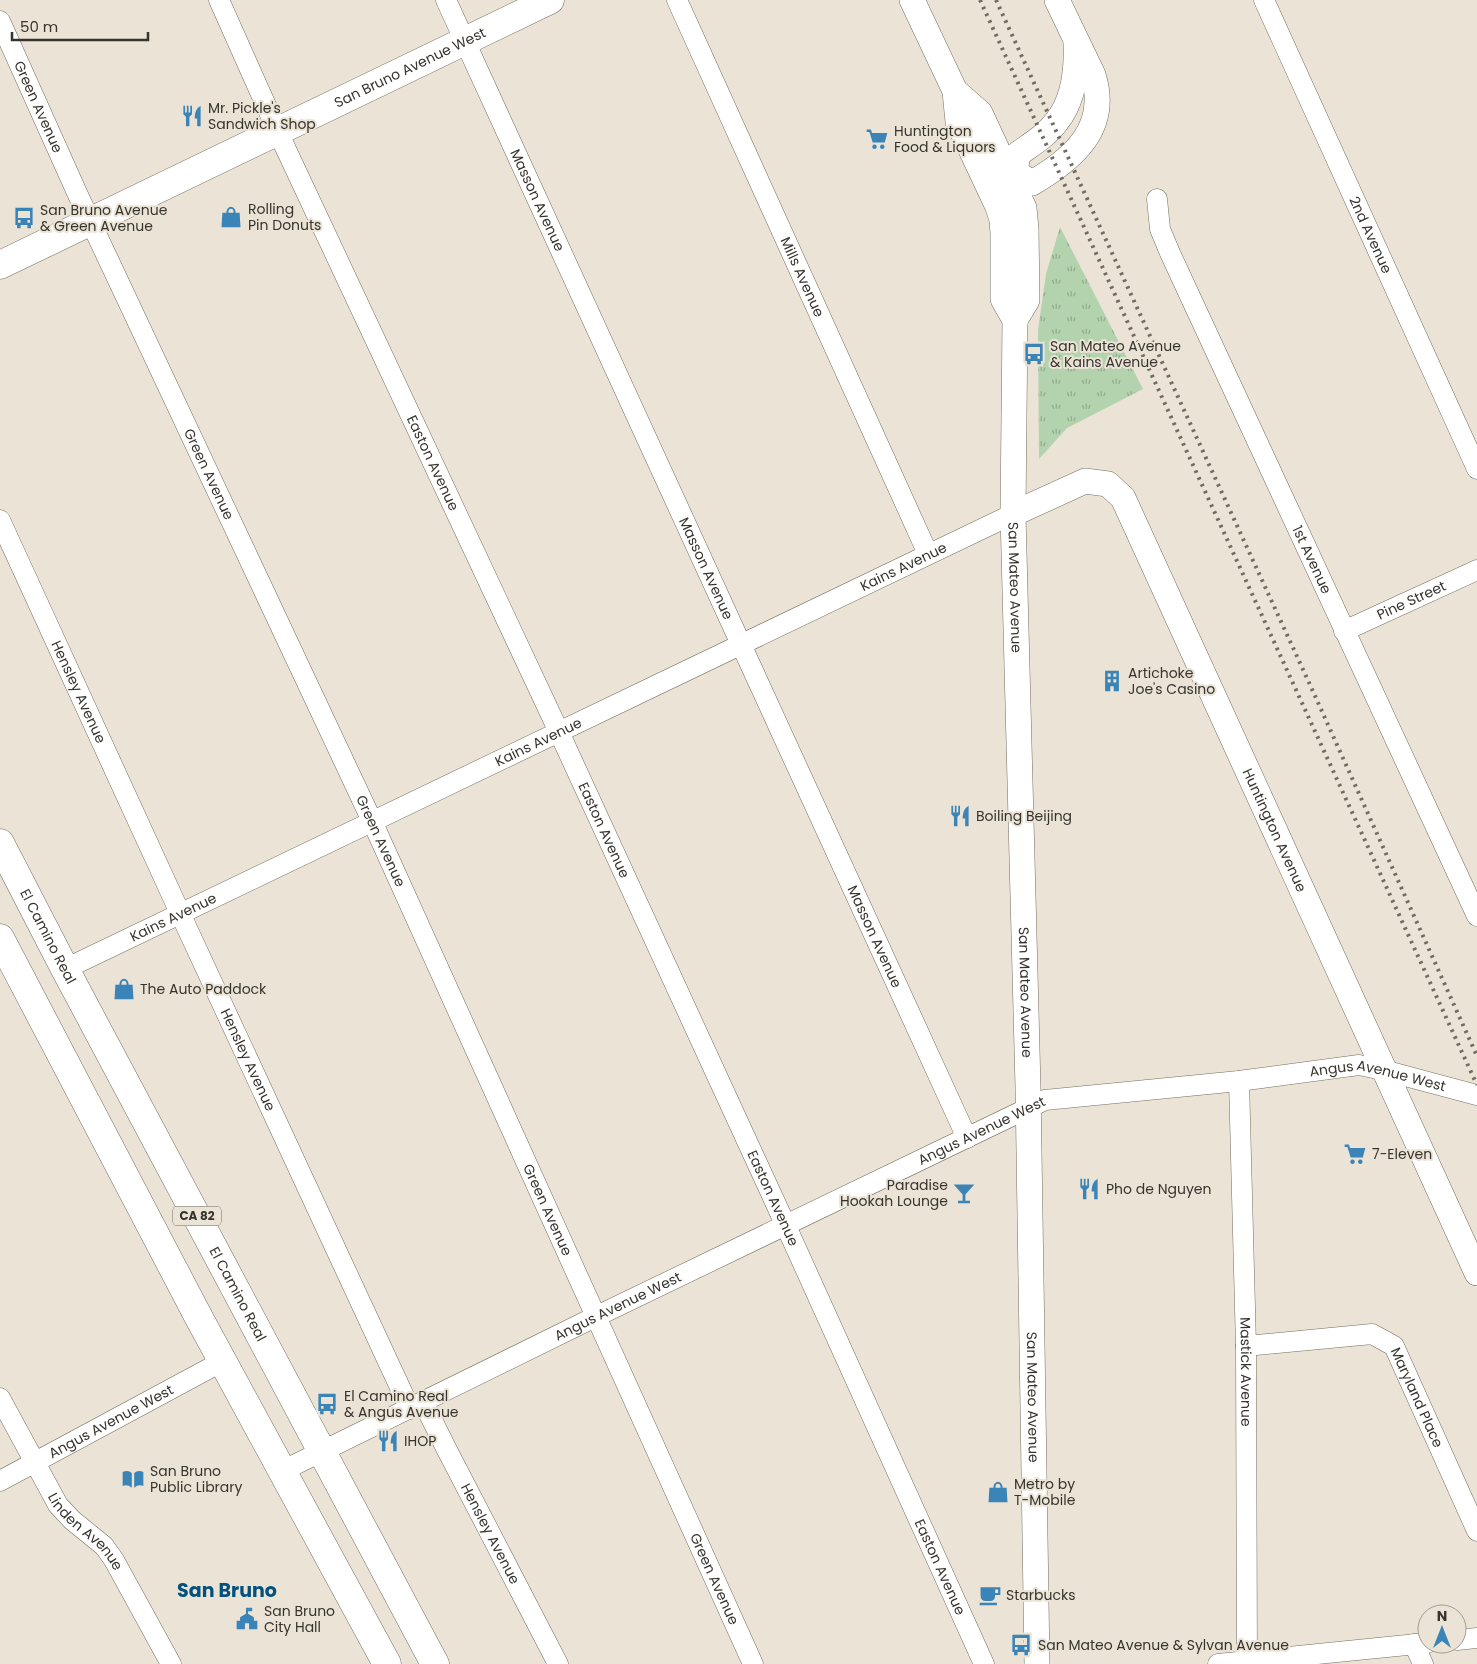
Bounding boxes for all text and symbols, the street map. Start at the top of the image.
scale bar [12,10,149,42]
text: 50 m [20,16,58,37]
street label: San Bruno Avenue West [331,22,489,113]
street label: Green Avenue [9,58,68,156]
place label: Mr. Pickle's Sandwich Shop [208,98,316,134]
restaurant icon: Mr. Pickle's Sandwich Shop [179,103,205,129]
place label: Huntington Food & Liquors [894,121,996,157]
supermarket icon: Huntington Food & Liquors [864,126,890,152]
street label: Masson Avenue [505,146,570,255]
street label: 2nd Avenue [1344,193,1397,277]
place label: Rolling Pin Donuts [248,199,321,235]
place label: San Bruno Avenue & Green Avenue [40,200,168,236]
shop icon: Rolling Pin Donuts [218,204,244,230]
bus stop icon: San Bruno Avenue & Green Avenue [11,205,37,231]
street label: Mills Avenue [776,234,829,321]
place label: San Mateo Avenue & Kains Avenue [1050,336,1181,372]
bus stop icon: San Mateo Avenue & Kains Avenue [1021,341,1047,367]
street label: Easton Avenue [402,412,464,514]
street label: Green Avenue [179,425,239,523]
street label: Masson Avenue [674,514,738,623]
street label: San Mateo Avenue [1003,522,1027,653]
street label: 1st Avenue [1287,522,1337,597]
street label: Kains Avenue [857,537,950,596]
street label: Pine Street [1373,576,1449,625]
street label: Hensley Avenue [46,637,111,747]
place label: Artichoke Joe's Casino [1128,663,1215,699]
building icon: Artichoke Joe's Casino [1099,668,1125,694]
street label: Kains Avenue [492,712,585,771]
street label: Huntington Avenue [1238,765,1312,895]
street label: Easton Avenue [573,779,635,881]
street label: Green Avenue [351,792,411,890]
restaurant icon: Boiling Beijing [947,803,973,829]
place label: Boiling Beijing [976,806,1072,826]
street label: Masson Avenue [843,882,907,991]
street label: El Camino Real [15,885,81,987]
street label: Kains Avenue [127,888,220,946]
street label: San Mateo Avenue [1014,926,1037,1058]
shop icon: The Auto Paddock [111,976,137,1002]
place label: The Auto Paddock [140,979,267,999]
street label: Hensley Avenue [216,1005,281,1115]
street label: Angus Avenue West [1308,1055,1448,1096]
street label: Angus Avenue West [915,1091,1049,1170]
supermarket icon: 7-Eleven [1342,1141,1368,1167]
place label: 7-Eleven [1372,1144,1432,1164]
street label: Easton Avenue [742,1147,804,1249]
street label: Green Avenue [518,1161,577,1259]
place label: Paradise Hookah Lounge [840,1175,948,1211]
restaurant icon: Pho de Nguyen [1076,1176,1102,1202]
place label: Pho de Nguyen [1106,1179,1211,1199]
bar icon: Paradise Hookah Lounge [951,1180,977,1206]
road number: CA 82 [173,1206,221,1226]
street label: El Camino Real [205,1243,271,1345]
street label: Angus Avenue West [551,1267,685,1346]
street label: Mastick Avenue [1235,1317,1256,1427]
street label: San Mateo Avenue [1022,1332,1044,1463]
street label: Maryland Place [1386,1344,1448,1451]
street label: Angus Avenue West [45,1380,177,1463]
place label: El Camino Real & Angus Avenue [344,1386,459,1422]
bus stop icon: El Camino Real & Angus Avenue [314,1391,340,1417]
restaurant icon: IHOP [375,1428,401,1454]
place label: IHOP [404,1431,436,1451]
place label: San Bruno Public Library [150,1461,243,1497]
library icon: San Bruno Public Library [120,1466,146,1492]
place label: Metro by T-Mobile [1014,1474,1076,1510]
shop icon: Metro by T-Mobile [985,1479,1011,1505]
street label: Hensley Avenue [456,1480,525,1588]
street label: Linden Avenue [43,1489,128,1574]
street label: Easton Avenue [910,1516,971,1618]
street label: Green Avenue [685,1530,744,1628]
district label: San Bruno [177,1577,277,1604]
cafe icon: Starbucks [977,1582,1003,1608]
place label: Starbucks [1006,1585,1075,1605]
place label: San Bruno City Hall [264,1601,335,1637]
north arrow [1417,1604,1467,1654]
public building icon: San Bruno City Hall [234,1606,260,1632]
text: N [1437,1606,1447,1626]
bus stop icon: San Mateo Avenue & Sylvan Avenue [1008,1632,1034,1658]
place label: San Mateo Avenue & Sylvan Avenue [1038,1635,1289,1655]

